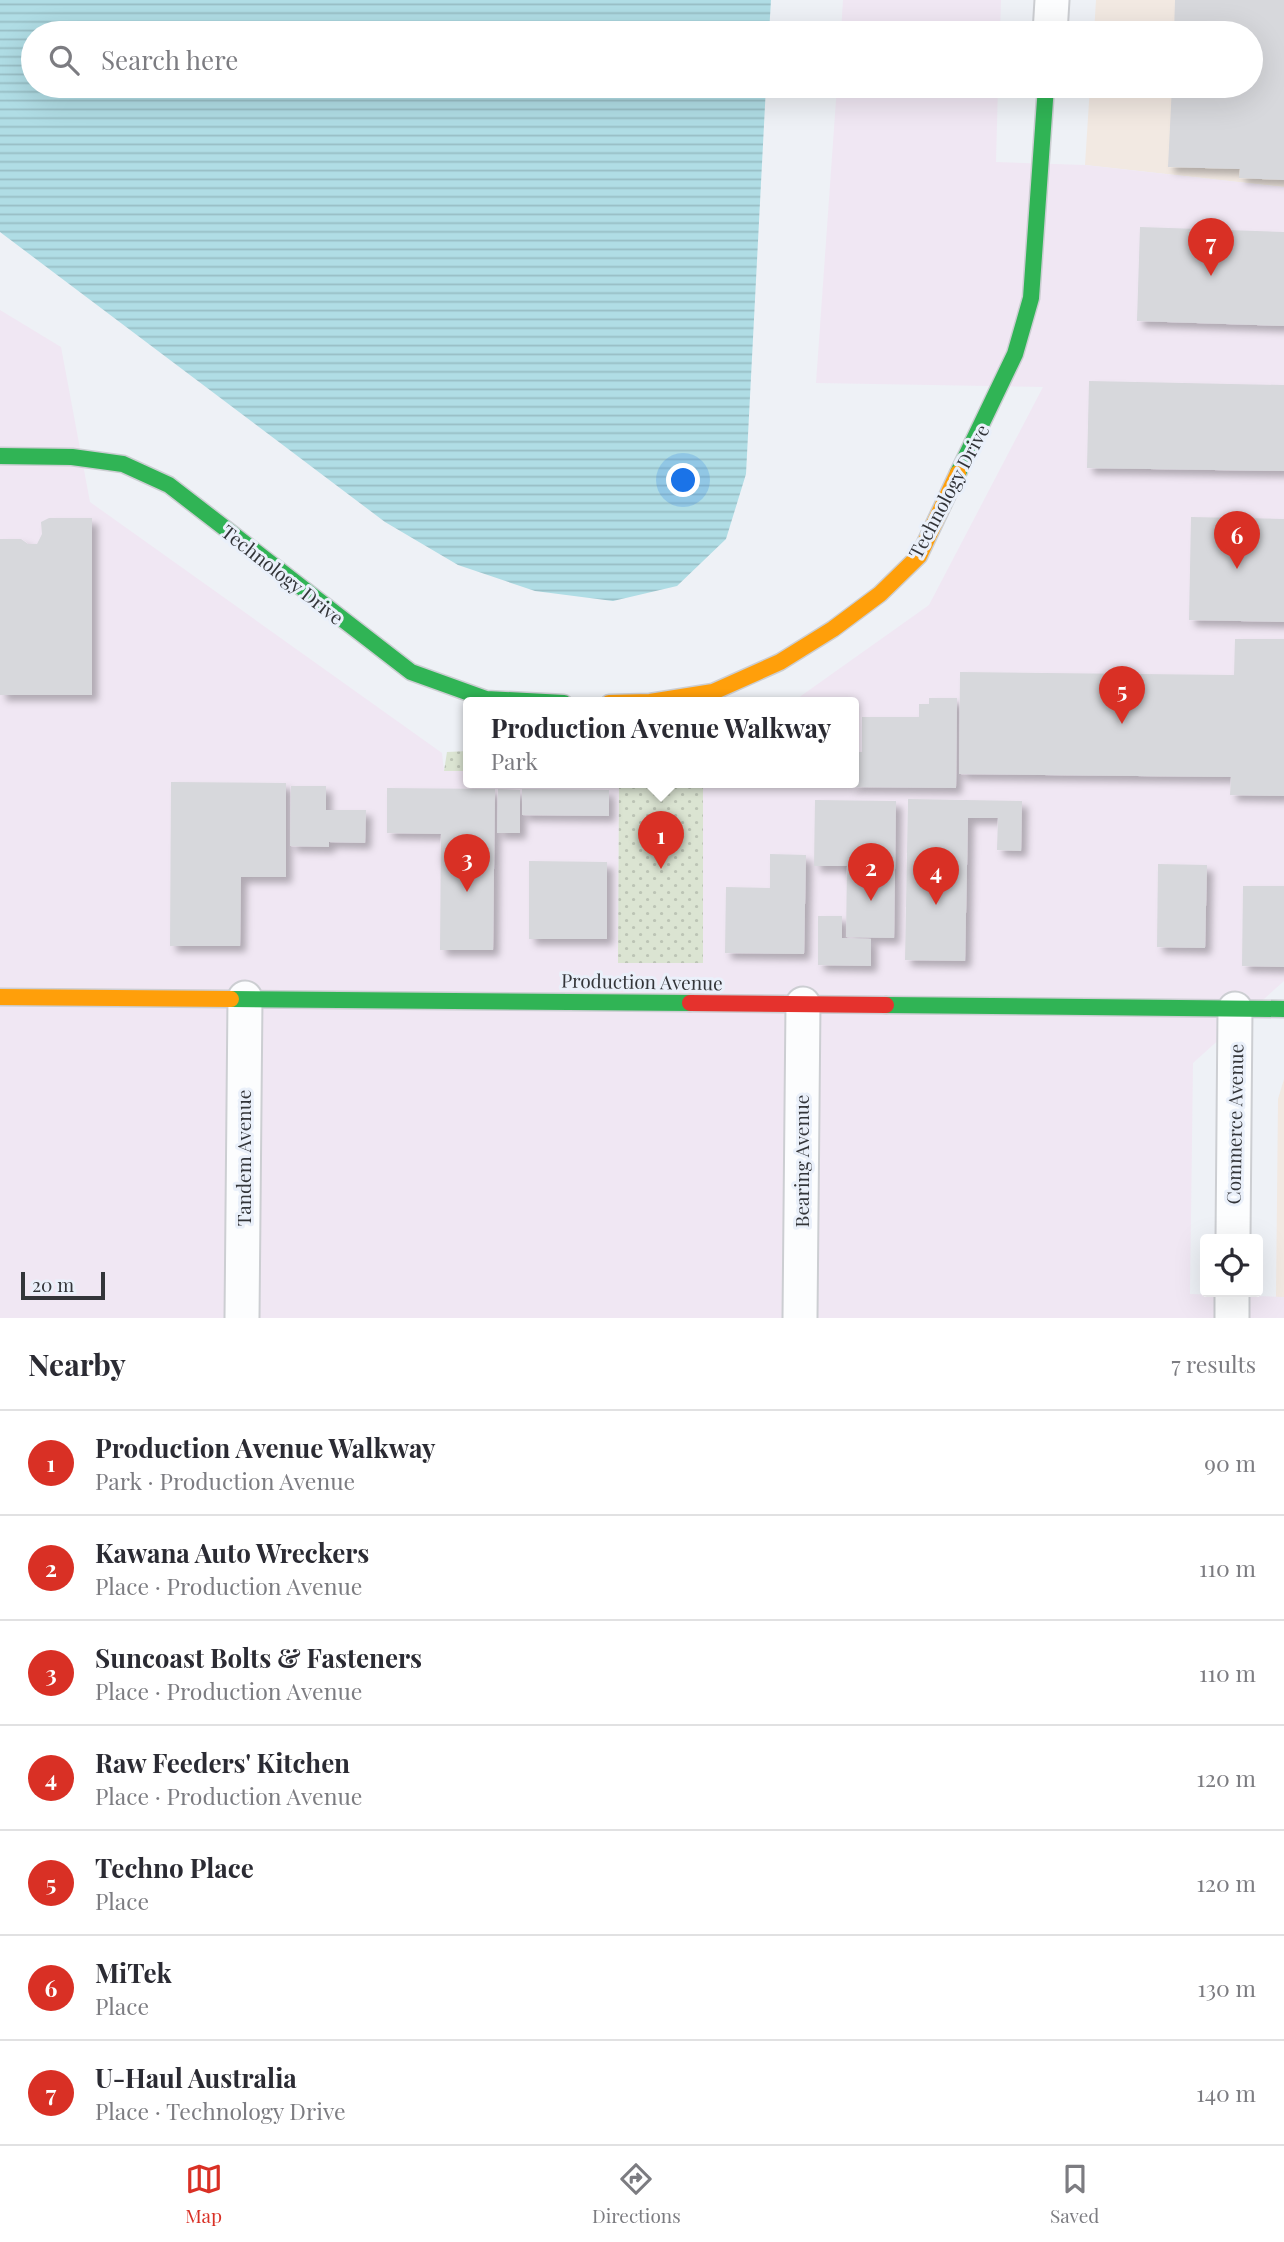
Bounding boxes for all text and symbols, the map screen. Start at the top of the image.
search box [21,21,1263,98]
icon: search [45,41,83,79]
text: Search here [101,42,238,77]
pin: 7 [1188,218,1234,276]
street label: Technology Drive [902,419,994,563]
your location [666,463,700,497]
pin: 6 [1214,511,1260,569]
street label: Technology Drive [217,518,349,630]
pin: 5 [1099,666,1145,724]
popup [463,697,859,788]
text: Production Avenue Walkway [491,710,831,745]
text: Park [491,745,538,776]
pin: 1 [638,811,684,869]
pin: 3 [444,834,490,892]
pin: 2 [848,843,894,901]
pin: 4 [913,847,959,905]
street label: Production Avenue [561,967,723,995]
street label: Commerce Avenue [1220,1044,1248,1204]
street label: Tandem Avenue [230,1090,256,1226]
street label: Bearing Avenue [788,1095,814,1227]
map controls [1200,1234,1263,1297]
button: locate [1200,1234,1263,1297]
scale bar [21,1269,105,1301]
text: 20 m [32,1271,74,1297]
text: Nearby [28,1344,126,1384]
text: 7 results [1171,1348,1256,1379]
text: Production Avenue Walkway [95,1430,436,1465]
text: 1 [47,1447,55,1478]
text: 90 m [1204,1447,1256,1478]
text: Park · Production Avenue [95,1465,355,1496]
text: Kawana Auto Wreckers [95,1535,369,1570]
text: 2 [45,1552,57,1583]
text: 110 m [1199,1552,1256,1583]
text: Place · Production Avenue [95,1570,362,1601]
text: Suncoast Bolts & Fasteners [95,1640,422,1675]
text: 3 [45,1657,57,1688]
text: 110 m [1199,1657,1256,1688]
text: Place · Production Avenue [95,1675,362,1706]
text: Raw Feeders' Kitchen [95,1745,350,1780]
text: 4 [45,1762,57,1793]
text: 120 m [1197,1762,1256,1793]
text: Place · Production Avenue [95,1780,362,1811]
text: Techno Place [95,1850,254,1885]
text: 5 [46,1867,56,1898]
text: 120 m [1197,1867,1256,1898]
text: Place [95,1885,149,1916]
text: MiTek [95,1955,172,1990]
text: 6 [45,1972,57,2003]
text: 130 m [1198,1972,1256,2003]
text: Place [95,1990,149,2021]
text: U-Haul Australia [95,2060,297,2095]
text: 7 [46,2077,56,2108]
text: 140 m [1196,2077,1256,2108]
text: Place · Technology Drive [95,2095,346,2126]
tab: Map [185,2160,223,2228]
tab: Directions [592,2160,681,2228]
tab: Saved [1050,2160,1099,2228]

